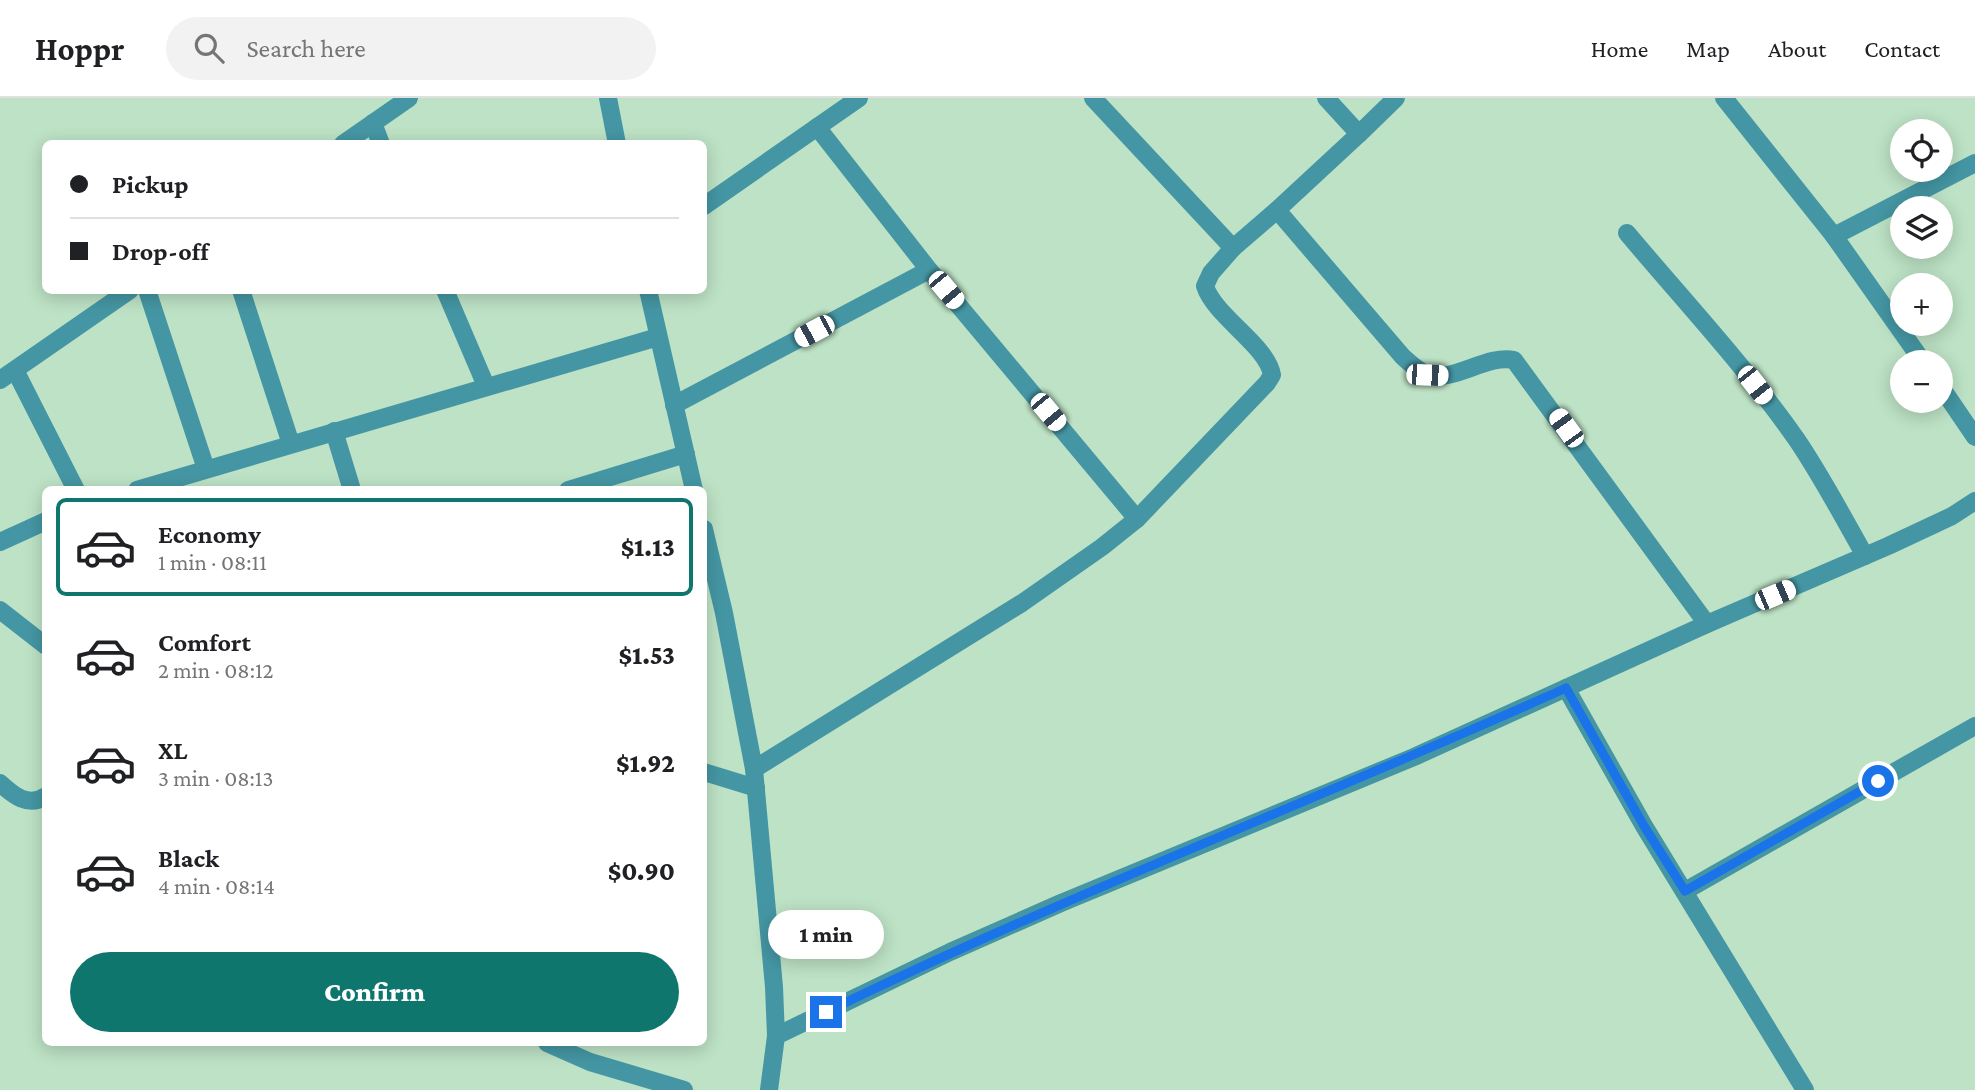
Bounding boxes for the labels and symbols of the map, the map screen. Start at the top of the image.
car [925,267,968,313]
car [791,312,838,350]
car [1734,362,1777,408]
car [1406,364,1449,386]
car [1027,389,1070,435]
car [1546,405,1587,451]
car [1752,577,1799,613]
route start [1862,765,1894,797]
callout: 1 min [768,911,884,960]
route end [810,996,842,1028]

